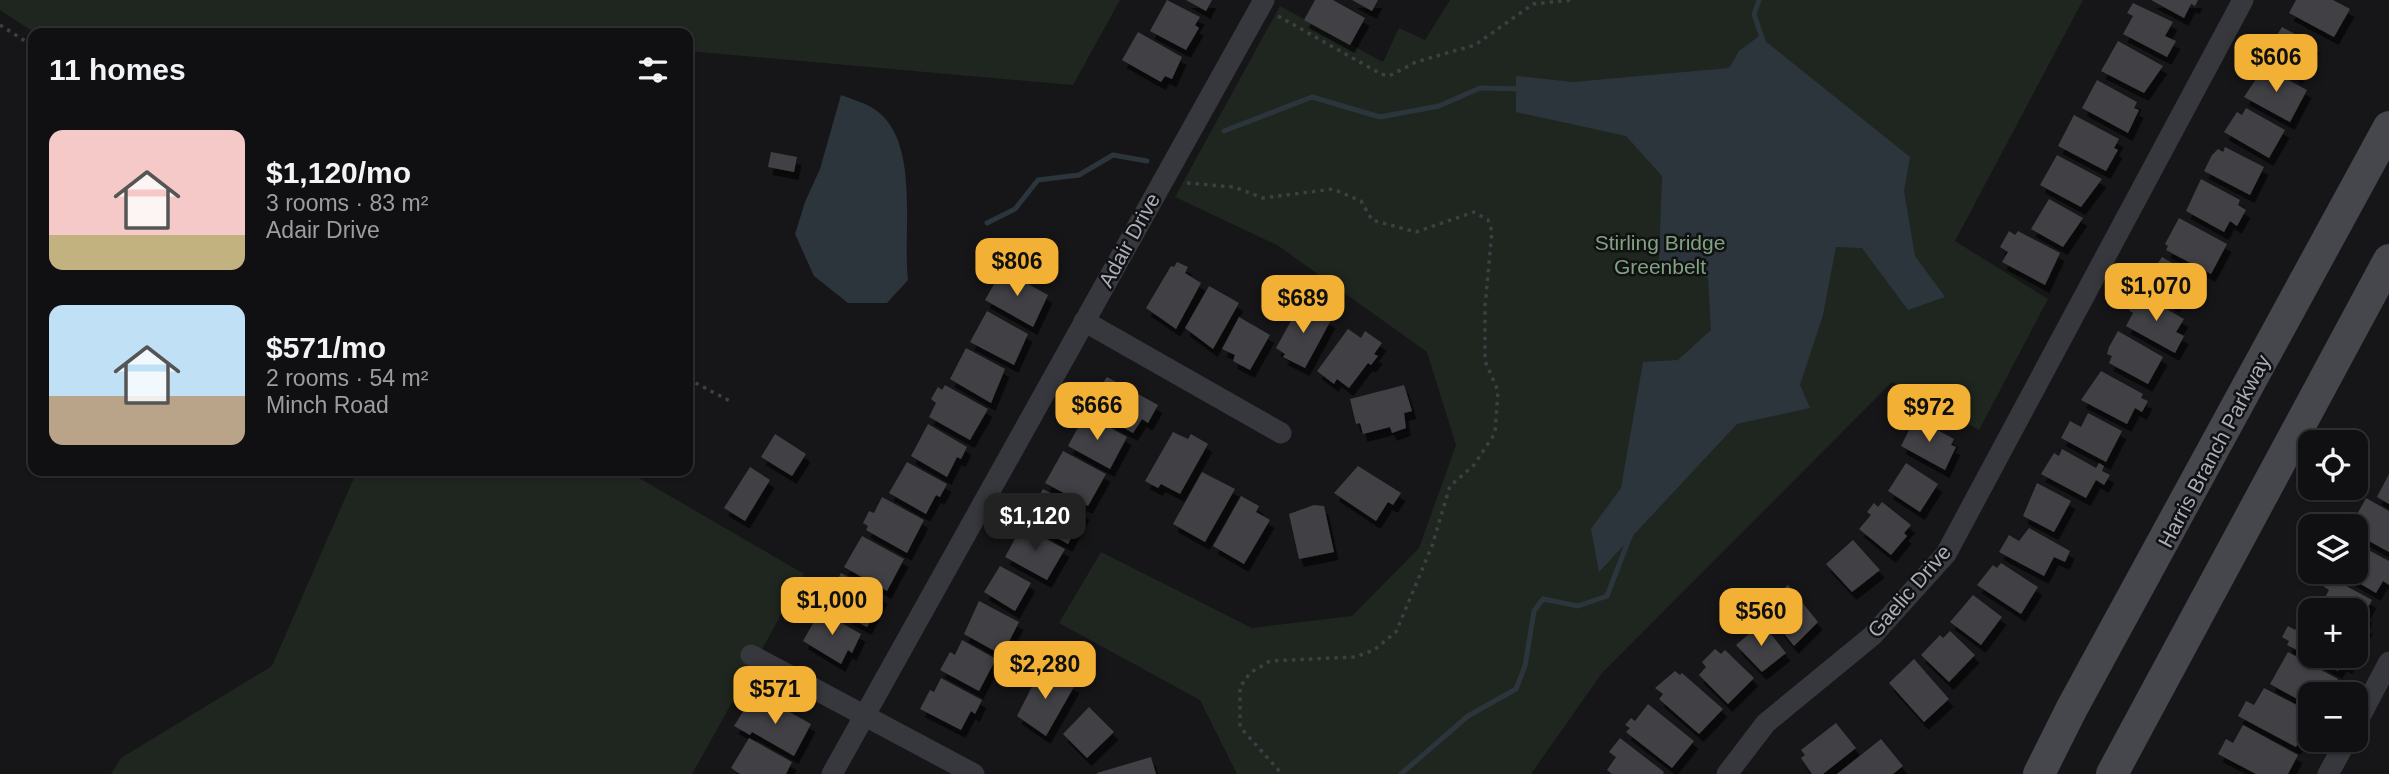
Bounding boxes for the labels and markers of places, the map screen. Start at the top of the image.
pin: $606 [2235,34,2317,94]
pin: $806 [976,238,1058,298]
pin: $1,070 [2099,264,2213,323]
pin: $689 [1262,276,1344,335]
pin: $666 [1056,382,1138,442]
pin: $972 [1888,384,1970,444]
pin: $1,120 [978,494,1092,553]
pin: $1,000 [775,578,889,637]
pin: $560 [1720,588,1802,648]
pin: $2,280 [988,642,1102,701]
pin: $571 [734,666,816,726]

